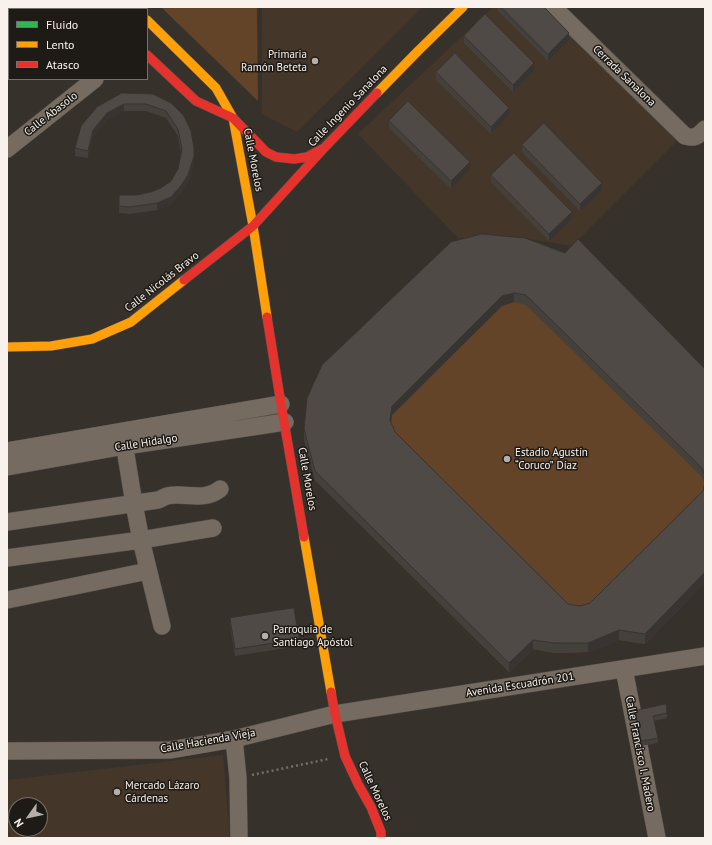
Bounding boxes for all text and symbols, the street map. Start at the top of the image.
legend [8,8,148,80]
text: Fluido [46,17,78,32]
text: Lento [46,37,75,52]
street label: Cerrada Sanalona [590,43,658,109]
place label: Primaria Ramón Beteta [241,48,307,74]
marker: Primaria Ramón Beteta [310,56,320,66]
text: Atasco [46,57,79,72]
street label: Calle Ingenio Sanalona [306,62,390,150]
street label: Calle Abasolo [22,89,80,139]
street label: Calle Morelos [240,127,266,193]
street label: Calle Nicolás Bravo [122,249,202,315]
street label: Calle Hidalgo [114,432,178,454]
street label: Calle Morelos [295,446,319,512]
place label: Estadio Agustín “Coruco” Díaz [515,446,588,472]
marker: Estadio Agustín “Coruco” Díaz [502,454,512,464]
place label: Parroquia de Santiago Apóstol [273,623,353,649]
marker: Parroquia de Santiago Apóstol [260,631,270,641]
street label: Avenida Escuadrón 201 [465,670,575,700]
street label: Calle Francisco I. Madero [622,695,658,813]
street label: Calle Hacienda Vieja [159,726,257,756]
street label: Calle Morelos [355,759,395,823]
place label: Mercado Lázaro Cárdenas [125,779,199,805]
marker: Mercado Lázaro Cárdenas [112,787,122,797]
north arrow [8,797,48,837]
text: N [11,816,27,830]

